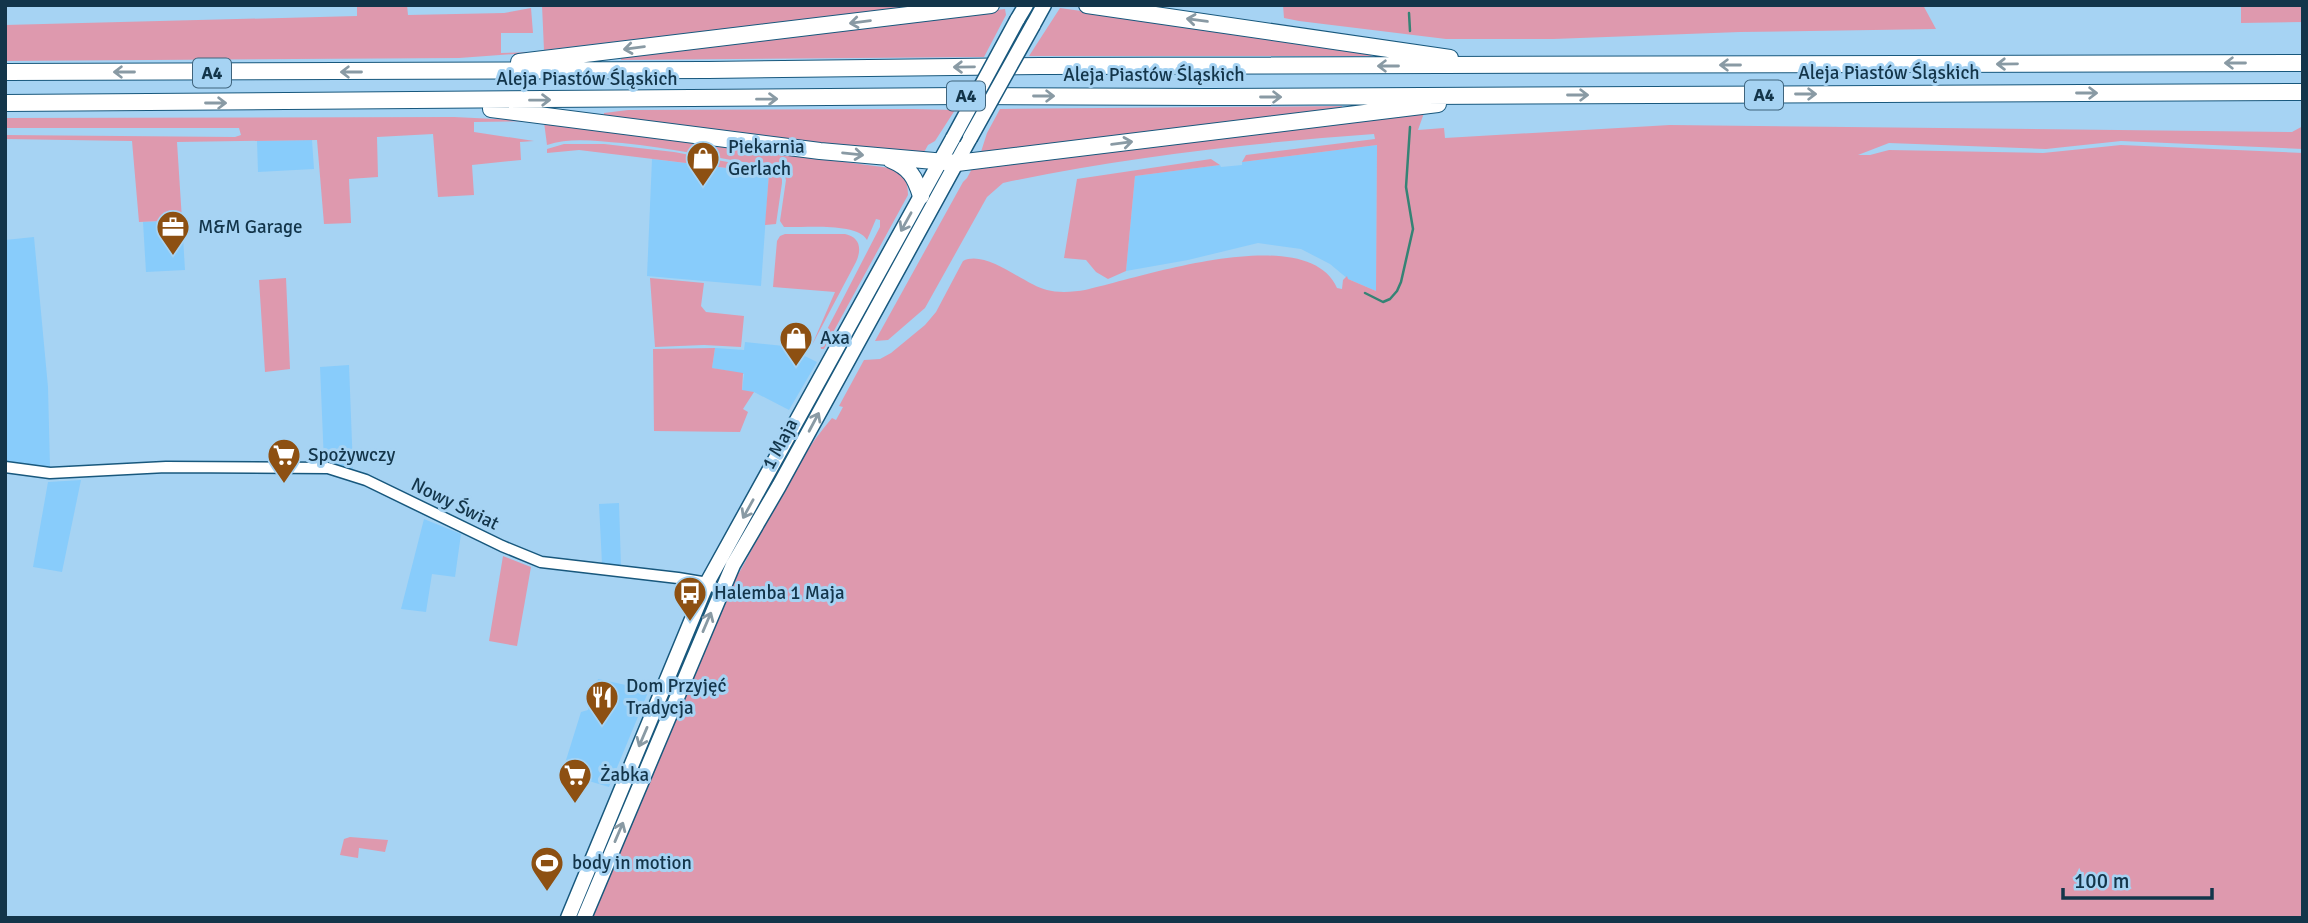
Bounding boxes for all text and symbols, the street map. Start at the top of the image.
one-way arrow [1186,13,1209,26]
one-way arrow [849,15,871,28]
one-way arrow [623,42,646,55]
one-way arrow [2223,56,2246,70]
one-way arrow [1996,57,2019,71]
road number: A4 [193,58,231,88]
one-way arrow [1718,58,1741,72]
one-way arrow [1376,59,1399,73]
one-way arrow [953,60,976,74]
street label: Aleja Piastów Śląskich [1798,61,1980,85]
street label: Aleja Piastów Śląskich [1063,63,1245,87]
one-way arrow [340,65,363,79]
one-way arrow [112,66,135,79]
street label: Aleja Piastów Śląskich [496,67,678,91]
road number: A4 [1745,80,1783,110]
road number: A4 [947,82,985,110]
one-way arrow [2075,86,2098,100]
one-way arrow [1794,87,1817,101]
one-way arrow [1567,88,1590,102]
one-way arrow [1032,89,1055,103]
one-way arrow [1260,90,1283,104]
one-way arrow [756,92,779,106]
one-way arrow [528,93,551,107]
one-way arrow [204,96,227,110]
place label: Piekarnia Gerlach [728,135,805,181]
one-way arrow [1110,136,1133,149]
shop icon: Piekarnia Gerlach [684,139,722,188]
one-way arrow [841,148,864,161]
office icon: M&M Garage [154,208,192,257]
one-way arrow [899,212,913,232]
place label: M&M Garage [198,215,303,239]
shop icon: Axa [777,319,815,368]
place label: Axa [820,326,850,350]
one-way arrow [808,412,821,433]
street label: 1 Maja [757,414,803,474]
supermarket icon: Spożywczy [265,436,303,485]
place label: Spożywczy [308,443,395,467]
street label: Nowy Świat [407,472,503,536]
one-way arrow [741,498,754,519]
bus stop icon: Halemba 1 Maja [671,574,709,623]
place label: Halemba 1 Maja [714,581,845,605]
one-way arrow [702,612,715,634]
place label: Dom Przyjęć Tradycja [626,674,726,720]
restaurant icon: Dom Przyjęć Tradycja [583,678,621,727]
one-way arrow [635,725,648,747]
supermarket icon: Żabka [556,756,594,805]
place label: Żabka [600,763,649,787]
one-way arrow [614,822,627,844]
sports icon: body in motion [528,844,566,893]
place label: body in motion [572,851,692,875]
scale bar [2063,856,2212,900]
text: 100 m [2074,868,2129,894]

